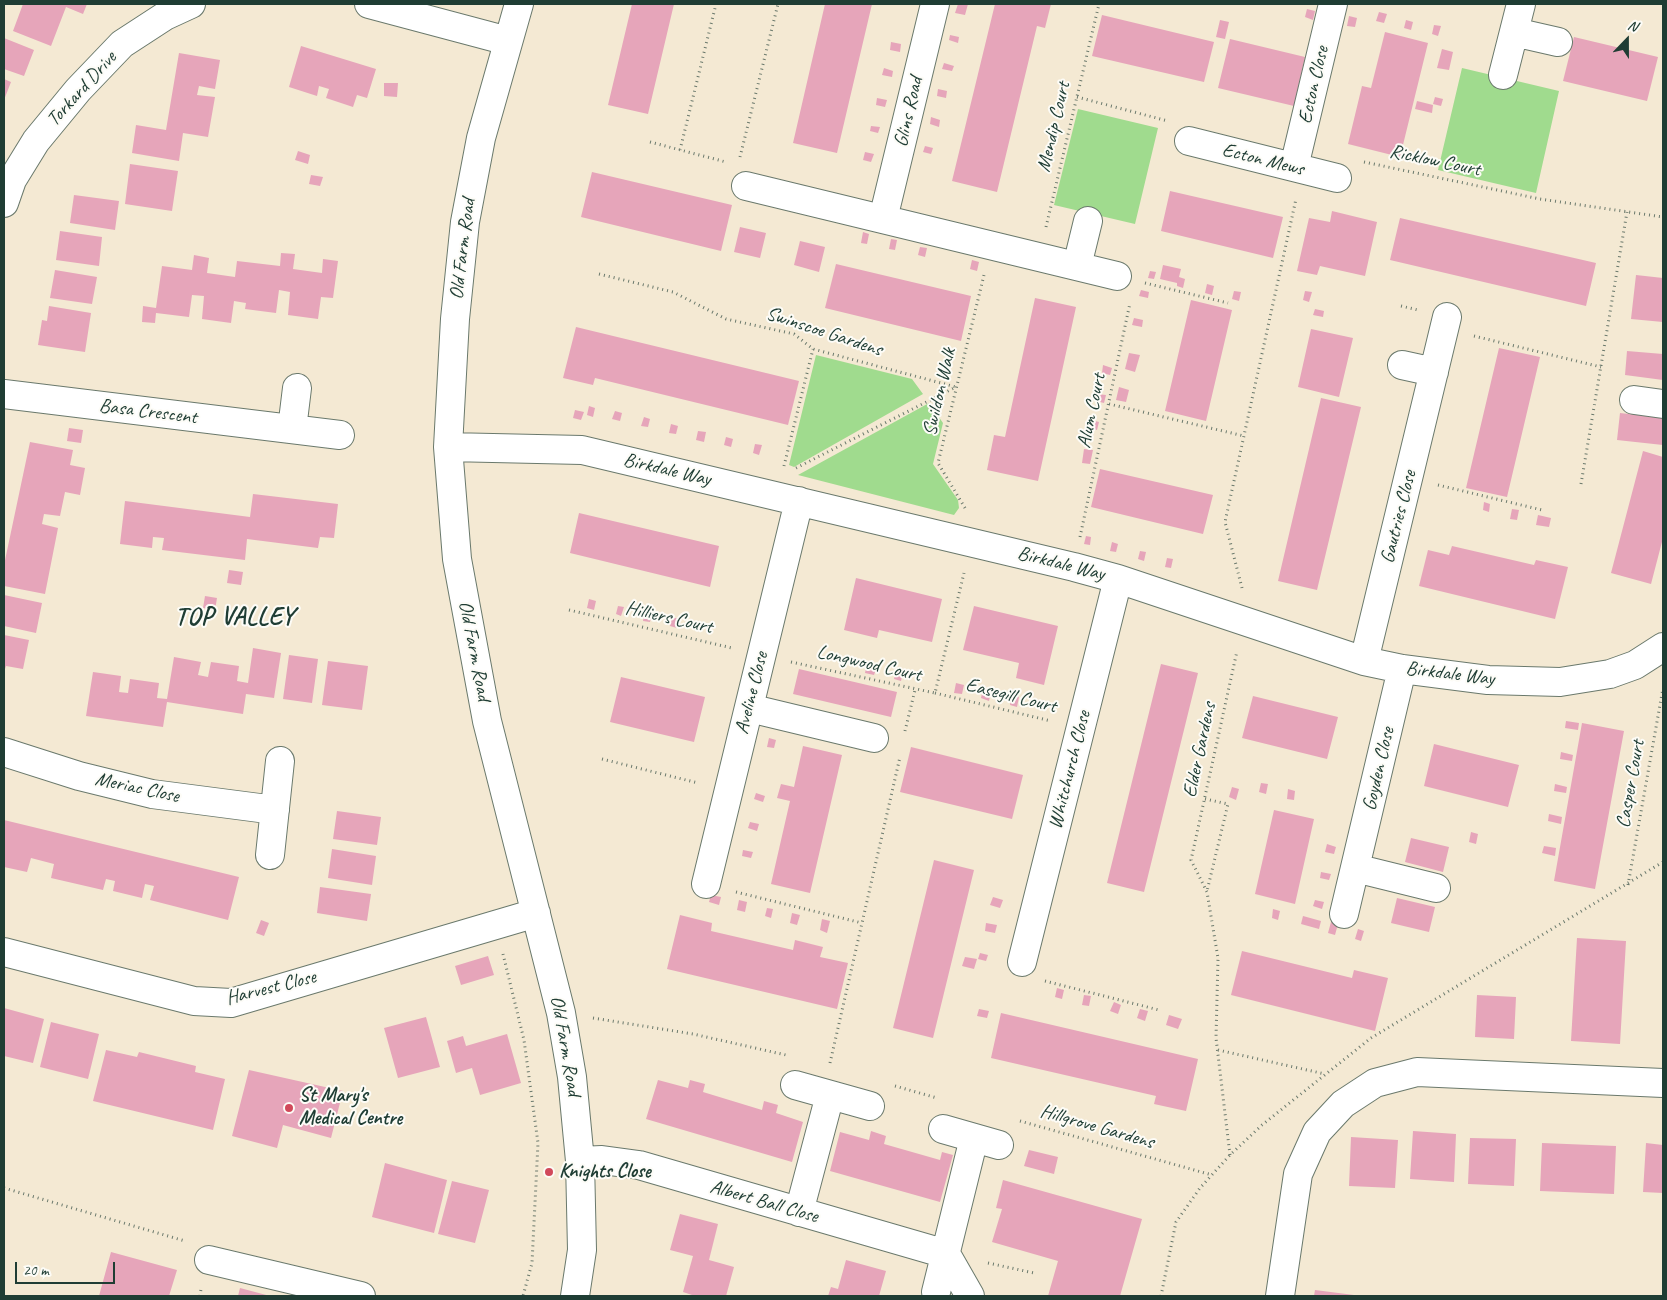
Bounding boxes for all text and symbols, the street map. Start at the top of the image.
north arrow [1602,15,1652,65]
text: N [1626,16,1640,35]
street label: Ecton Close [1293,44,1335,126]
street label: Torkard Drive [42,47,122,131]
street label: Glins Road [889,75,929,149]
street label: Mendip Court [1032,80,1076,174]
street label: Ecton Mews [1220,138,1306,182]
street label: Ricklow Court [1387,140,1483,182]
street label: Old Farm Road [445,197,481,301]
street label: Swinscoe Gardens [763,302,885,362]
street label: Swildon Walk [918,346,962,438]
street label: Alum Court [1072,372,1112,450]
street label: Basa Crescent [98,394,198,430]
street label: Birkdale Way [621,448,713,492]
street label: Gautries Close [1376,468,1422,566]
street label: Birkdale Way [1015,542,1107,586]
street label: Hilliers Court [623,596,715,640]
street label: Old Farm Road [453,599,495,703]
district label: TOP VALLEY [174,602,296,632]
street label: Longwood Court [814,640,924,688]
street label: Aveline Close [730,649,774,737]
street label: Birkdale Way [1404,657,1496,691]
street label: Easegill Court [963,673,1059,719]
street label: Elder Gardens [1178,700,1222,800]
street label: Whitchurch Close [1044,708,1096,832]
street label: Goyden Close [1358,725,1400,813]
street label: Casper Court [1611,738,1651,830]
street label: Meriac Close [93,767,181,809]
street label: Harvest Close [224,965,318,1011]
street label: Old Farm Road [544,994,586,1098]
place label: St Mary's Medical Centre [299,1084,402,1131]
street label: Hillgrove Gardens [1037,1099,1157,1155]
marker: St Mary's Medical Centre [283,1102,295,1114]
place label: Knights Close [559,1160,651,1184]
marker: Knights Close [543,1166,555,1178]
street label: Albert Ball Close [707,1175,821,1229]
scale bar [18,1252,118,1284]
text: 20 m [23,1261,49,1280]

